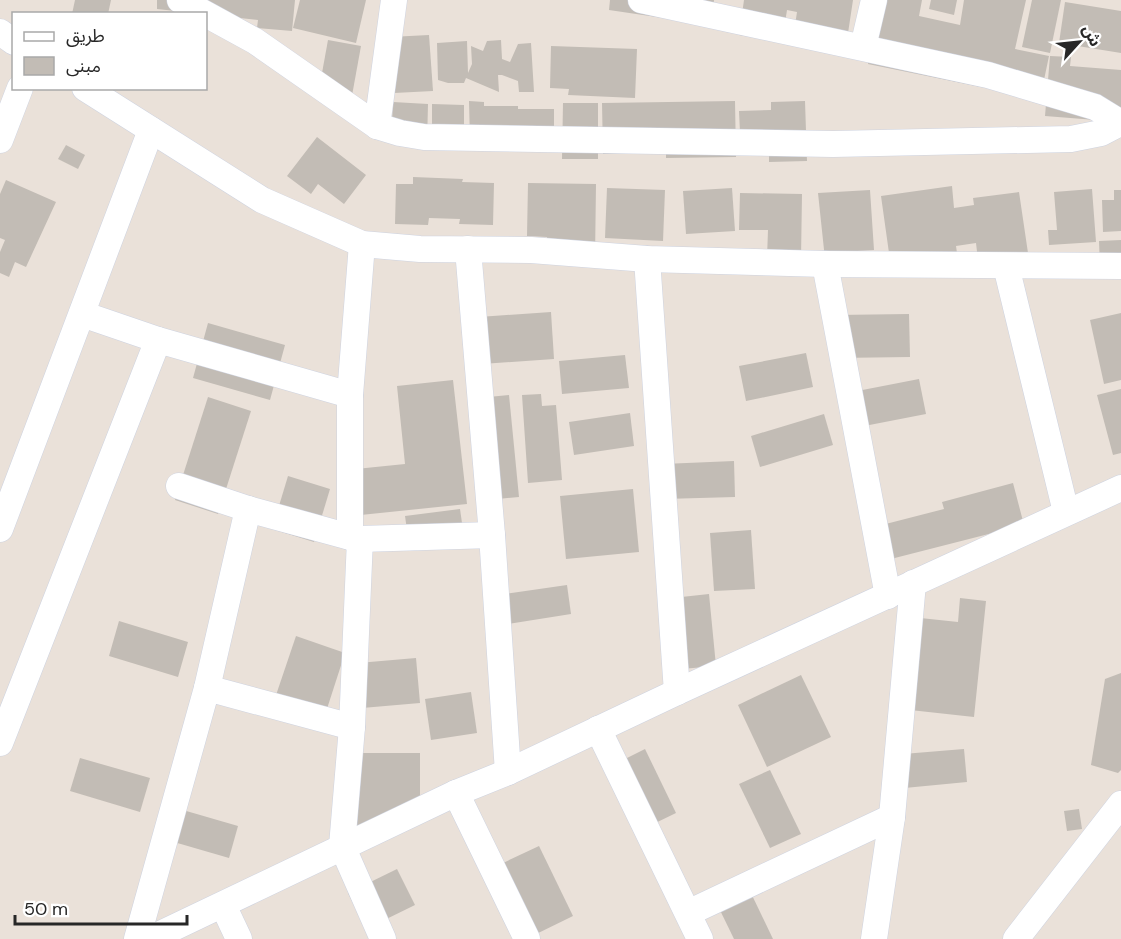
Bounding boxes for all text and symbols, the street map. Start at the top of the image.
legend [12,12,207,90]
north arrow [1049,12,1109,72]
text: ش [1078,21,1106,50]
text: طريق [66,24,105,48]
text: مبنى [66,54,101,78]
scale bar [15,888,188,926]
text: 50 m [24,897,68,921]

